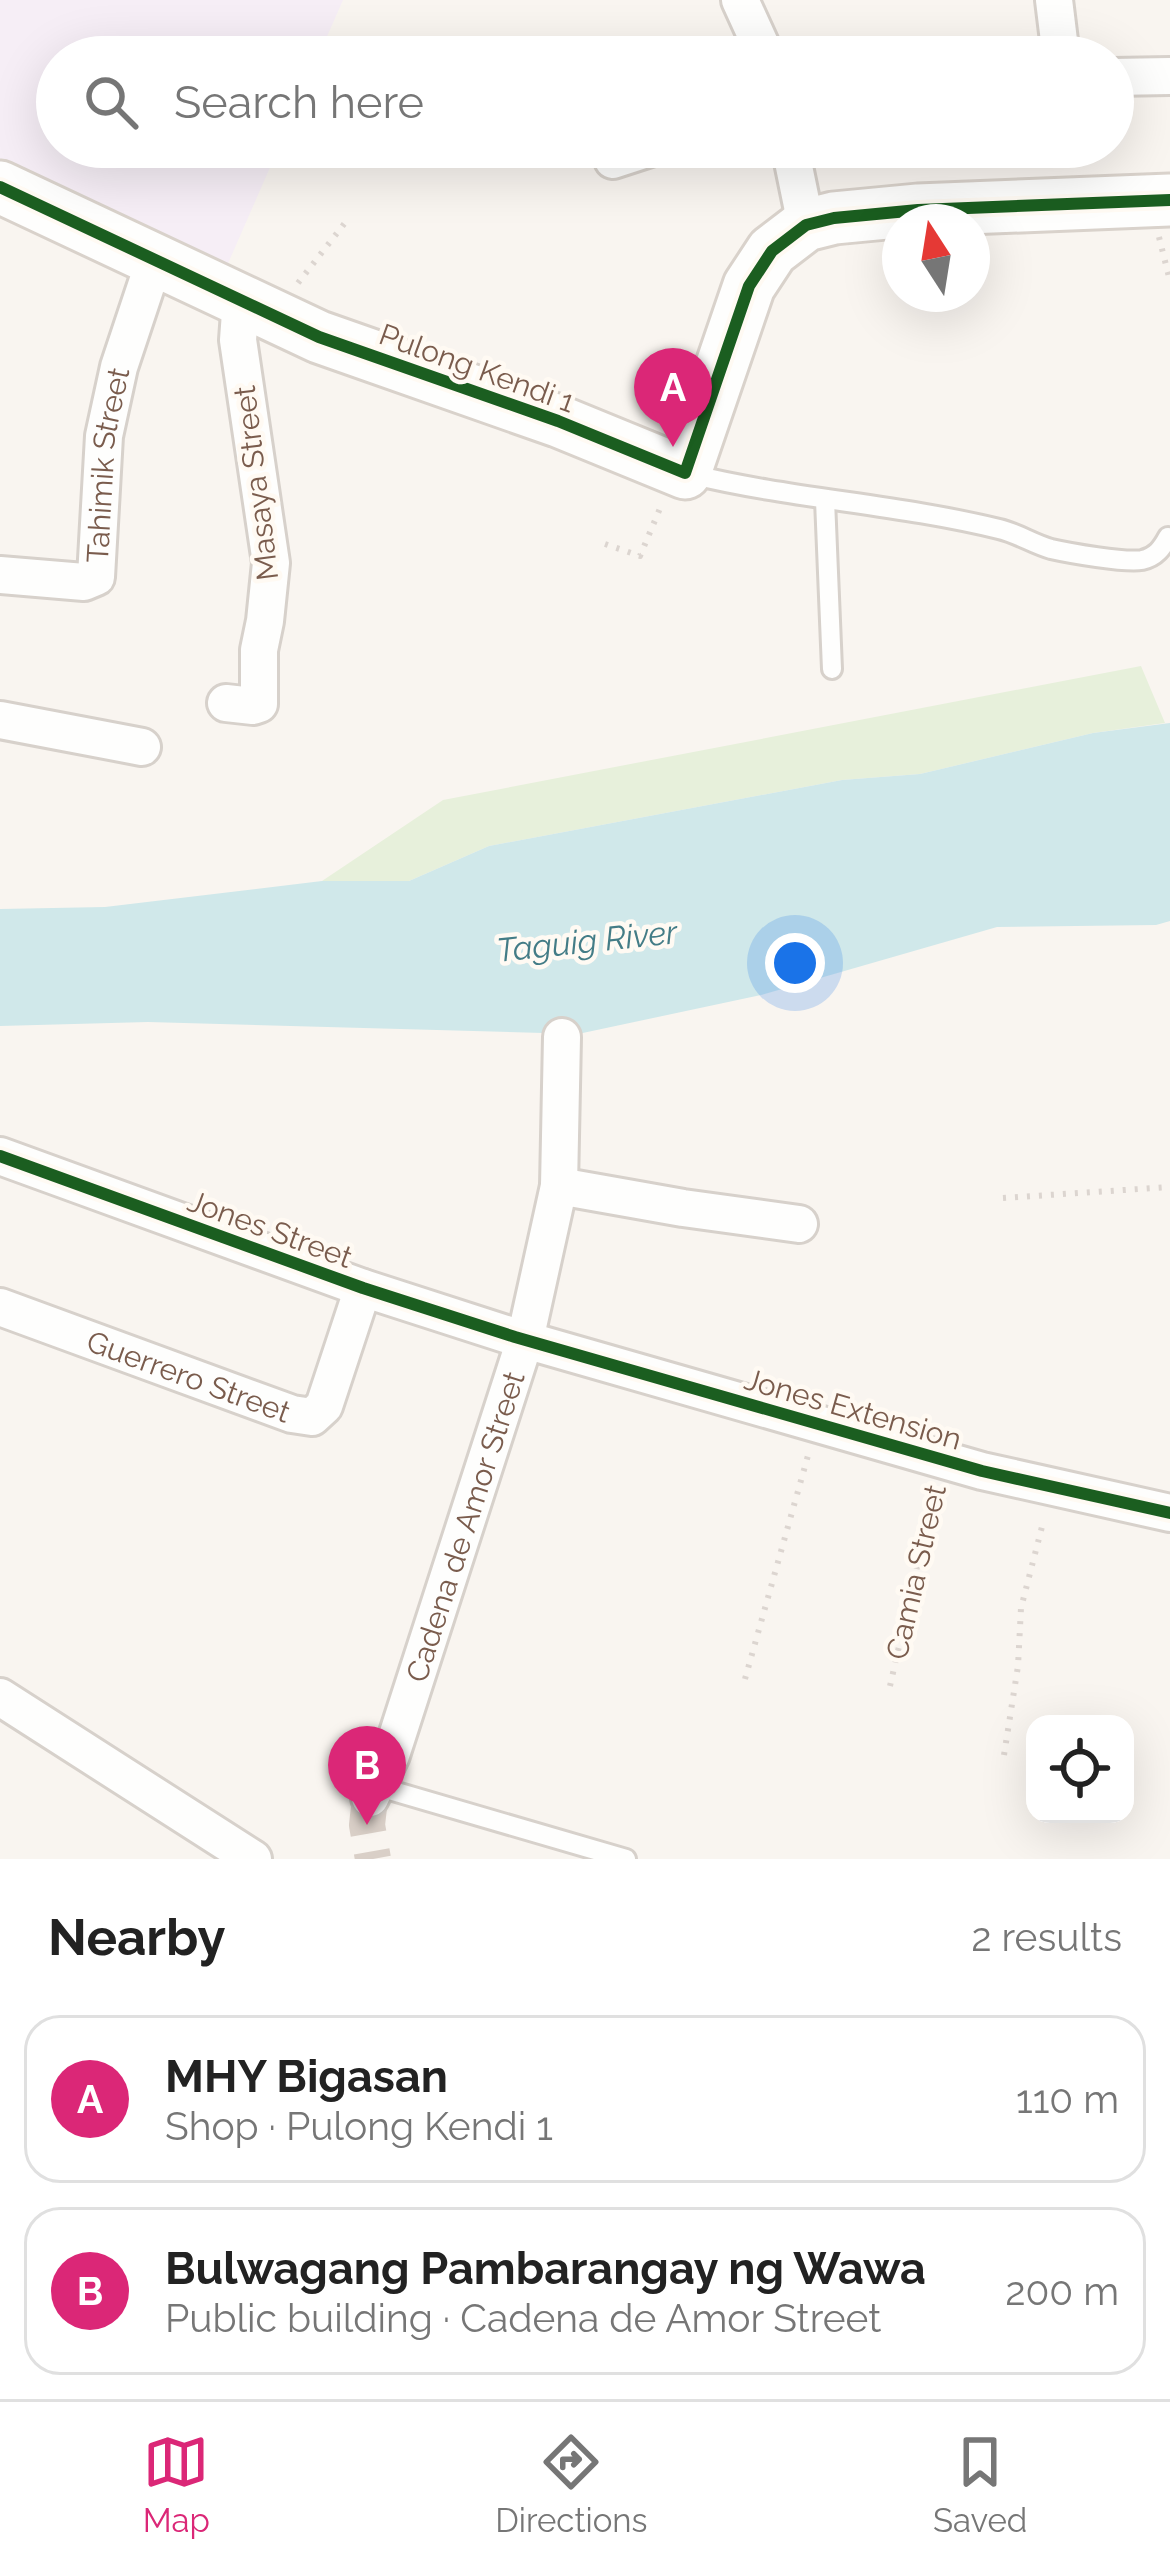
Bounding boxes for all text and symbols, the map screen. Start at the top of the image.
search box [36,36,1134,168]
icon: search [78,69,144,135]
text: Search here [174,76,424,129]
north arrow [882,204,990,312]
street label: Pulong Kendi 1 [375,316,580,420]
pin: A [634,348,712,447]
street label: Tahimik Street [79,364,136,564]
street label: Masaya Street [227,384,285,582]
water label: Taguig River [495,912,681,970]
your location [765,933,825,993]
street label: Jones Street [183,1183,357,1275]
street label: Guerrero Street [82,1323,295,1429]
street label: Jones Extension [741,1361,965,1457]
street label: Cadena de Amor Street [398,1367,531,1686]
street label: Camia Street [879,1481,953,1663]
map controls [1026,1715,1134,1823]
button: locate [1026,1715,1134,1823]
pin: B [328,1726,406,1825]
text: Nearby [48,1907,225,1967]
text: 2 results [971,1914,1122,1960]
text: MHY Bigasan [165,2050,448,2103]
text: A [77,2076,103,2122]
text: 110 m [1016,2076,1119,2122]
text: Shop · Pulong Kendi 1 [165,2103,553,2149]
text: Bulwagang Pambarangay ng Wawa [165,2242,926,2295]
text: B [77,2268,103,2314]
text: 200 m [1005,2268,1119,2314]
text: Public building · Cadena de Amor Street [165,2295,881,2341]
tab: Map [143,2429,210,2540]
tab: Directions [495,2429,648,2540]
tab: Saved [933,2429,1027,2540]

